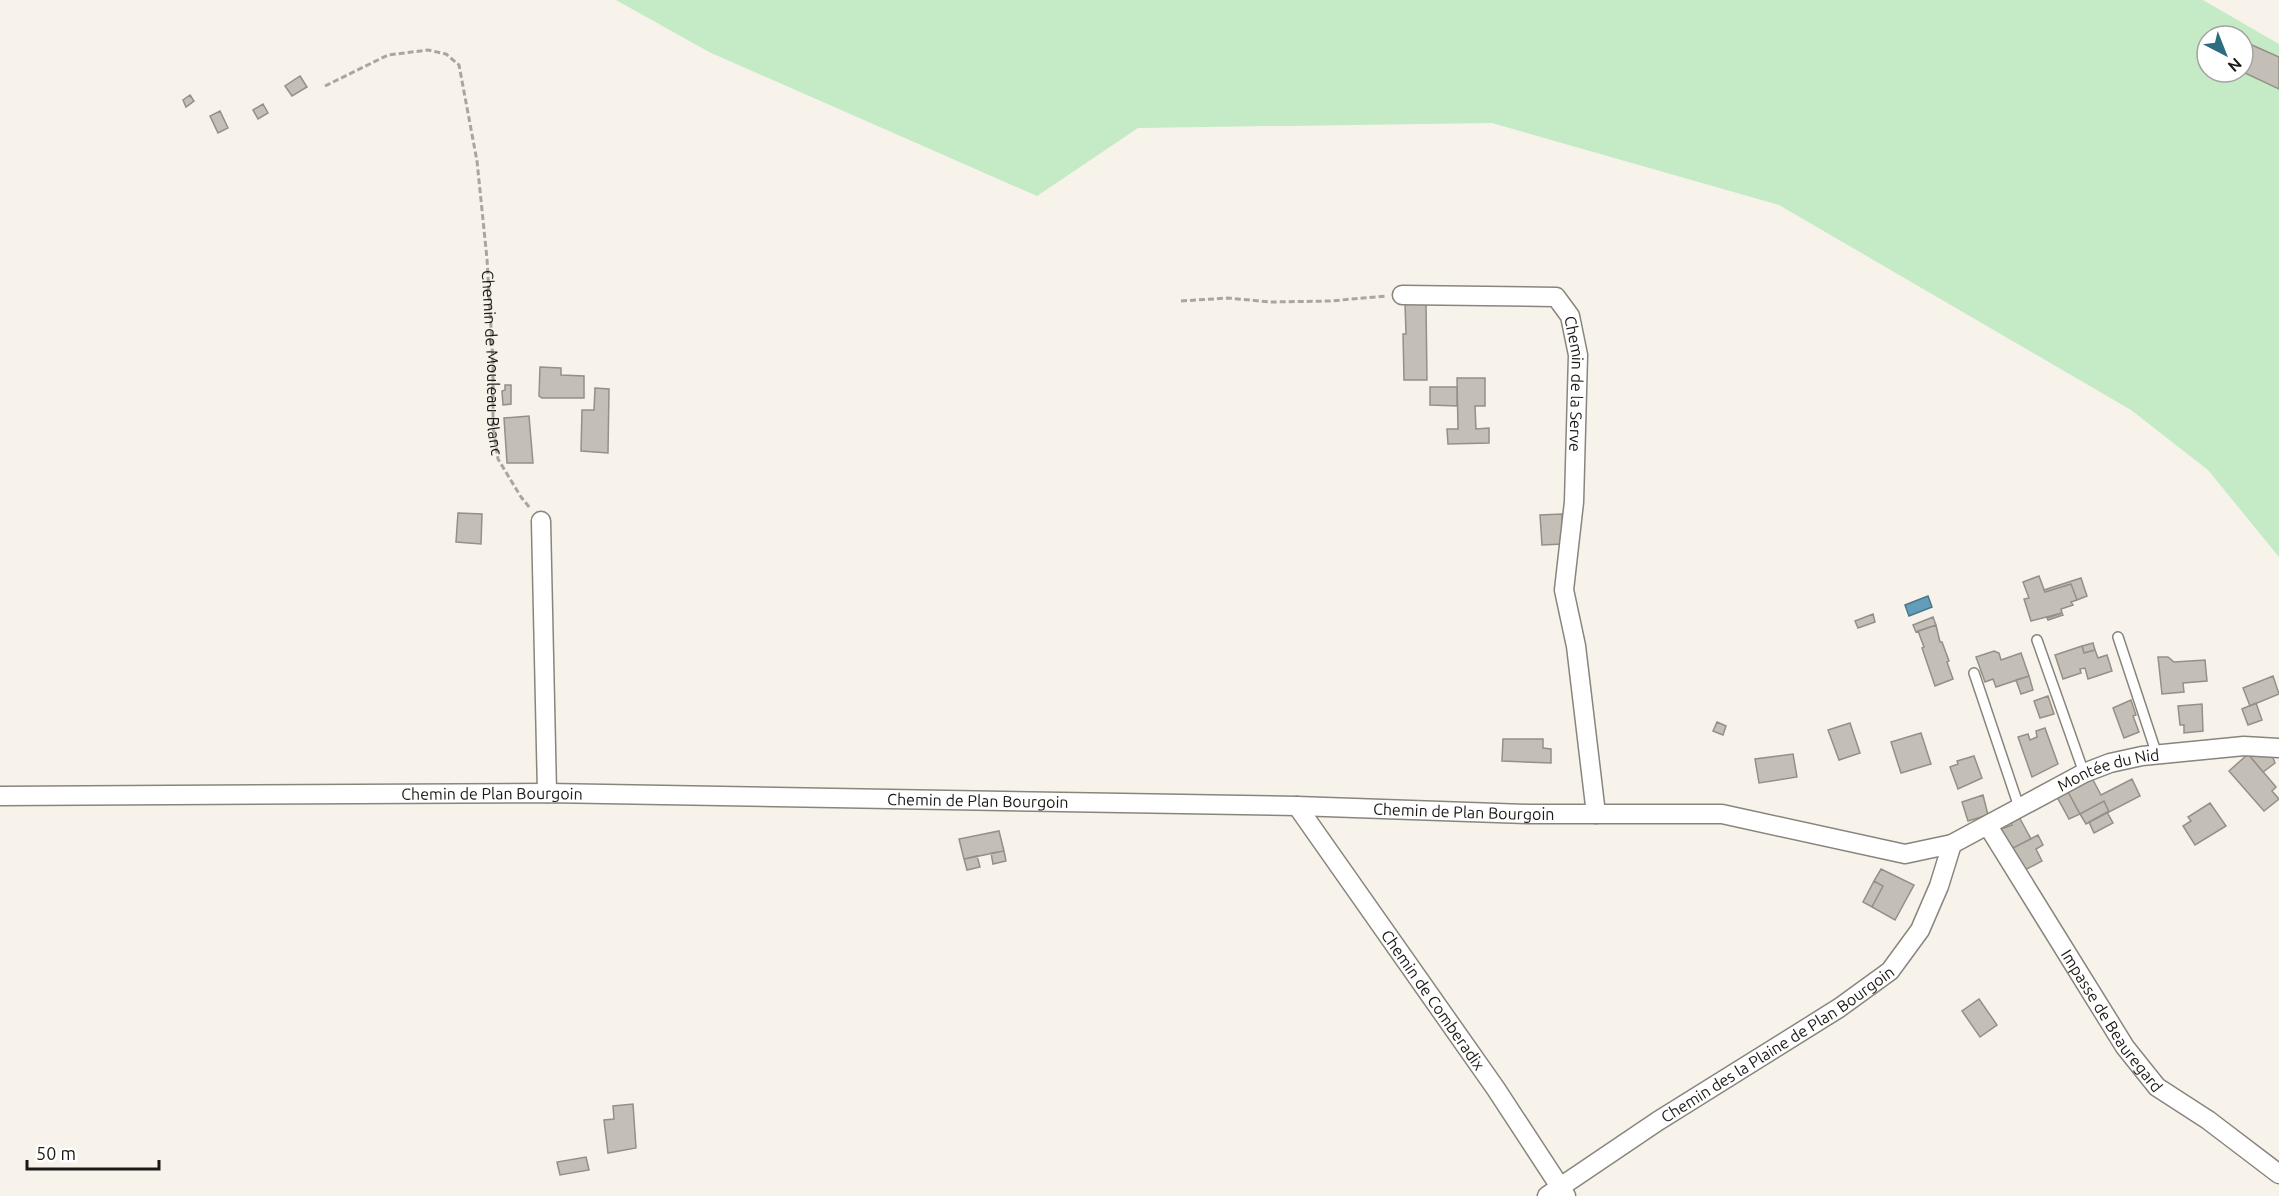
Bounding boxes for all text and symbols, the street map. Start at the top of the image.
north arrow [2195,24,2255,84]
text: N [2225,54,2245,76]
street label: Chemin de Mouleau Blanc [479,269,506,457]
street label: Chemin de la Serve [1561,314,1587,452]
street label: Montée du Nid [2054,745,2160,795]
street label: Chemin de Plan Bourgoin [401,784,583,803]
street label: Chemin de Plan Bourgoin [887,790,1069,811]
street label: Chemin de Plan Bourgoin [1373,800,1554,823]
street label: Chemin de Comberadix [1378,926,1489,1073]
street label: Impasse de Beauregard [2058,946,2166,1096]
street label: Chemin des la Plaine de Plan Bourgoin [1658,962,1897,1126]
scale bar [27,1133,159,1171]
text: 50 m [36,1143,76,1163]

